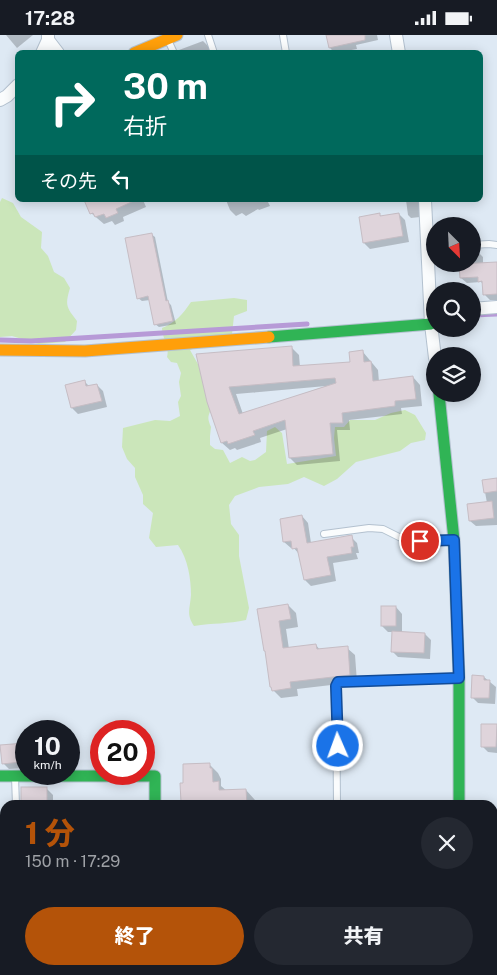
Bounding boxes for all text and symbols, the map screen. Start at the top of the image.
text: 17:28 [25,7,75,29]
text: 30 m [123,66,208,107]
icon: right [40,70,105,135]
text: 右折 [123,113,167,139]
icon: left [107,165,135,193]
text: その先 [40,170,97,192]
north arrow [426,217,481,273]
map controls [426,217,481,402]
button: search [426,282,481,337]
button: layers [426,347,481,402]
pin [399,520,441,562]
icon: arrive [406,527,434,555]
position arrow [311,719,363,771]
speed limit sign: 20 [90,720,155,785]
text: 10 [34,731,61,761]
text: km/h [33,758,62,772]
text: 1 分 [25,815,75,851]
button: close [421,817,473,869]
text: 150 m · 17:29 [25,852,120,871]
button: 終了 [25,907,244,965]
button: 共有 [254,907,473,965]

